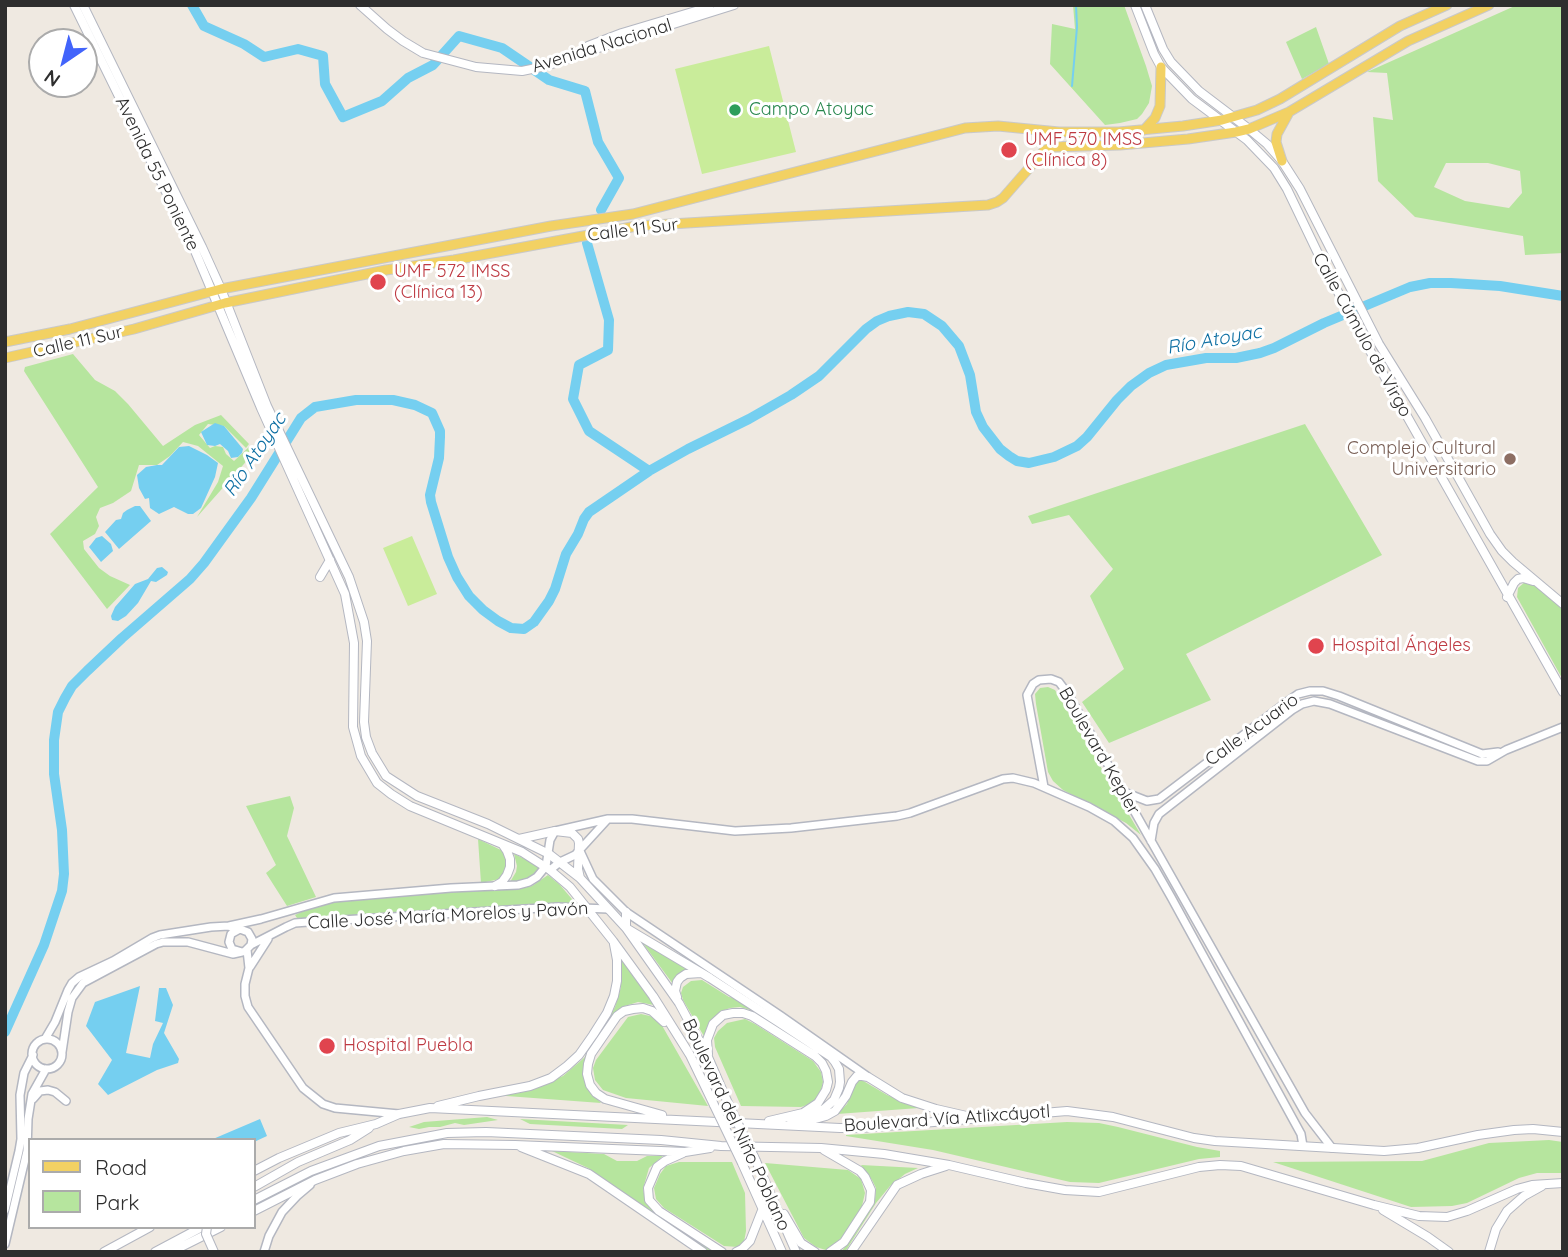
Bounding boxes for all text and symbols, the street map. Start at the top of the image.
street label: Avenida Nacional [529,14,675,78]
north arrow [28,28,98,98]
text: N [39,65,65,92]
street label: Avenida 55 Poniente [110,93,204,255]
place label: Campo Atoyac [749,99,874,121]
marker: Campo Atoyac [727,102,743,118]
place label: UMF 570 IMSS (Clínica 8) [1025,129,1142,172]
marker: UMF 570 IMSS (Clínica 8) [999,140,1019,160]
street label: Calle 11 Sur [586,214,680,246]
street label: Calle Cúmulo de Virgo [1308,249,1416,421]
place label: UMF 572 IMSS (Clínica 13) [394,261,510,304]
marker: UMF 572 IMSS (Clínica 13) [368,272,388,292]
water label: Río Atoyac [1165,320,1263,360]
street label: Calle 11 Sur [31,321,125,363]
water label: Río Atoyac [219,409,291,501]
place label: Complejo Cultural Universitario [1347,438,1496,480]
marker: Complejo Cultural Universitario [1502,451,1518,467]
place label: Hospital Ángeles [1332,635,1471,657]
marker: Hospital Ángeles [1306,636,1326,656]
street label: Boulevard Kepler [1054,683,1144,819]
street label: Calle Acuario [1201,689,1303,771]
street label: Calle José María Morelos y Pavón [307,898,589,934]
street label: Boulevard del Niño Poblano [677,1016,795,1234]
place label: Hospital Puebla [343,1035,473,1057]
marker: Hospital Puebla [317,1036,337,1056]
street label: Boulevard Vía Atlixcáyotl [843,1101,1051,1137]
legend [28,1138,256,1229]
text: Road [95,1154,147,1180]
text: Park [95,1189,139,1215]

